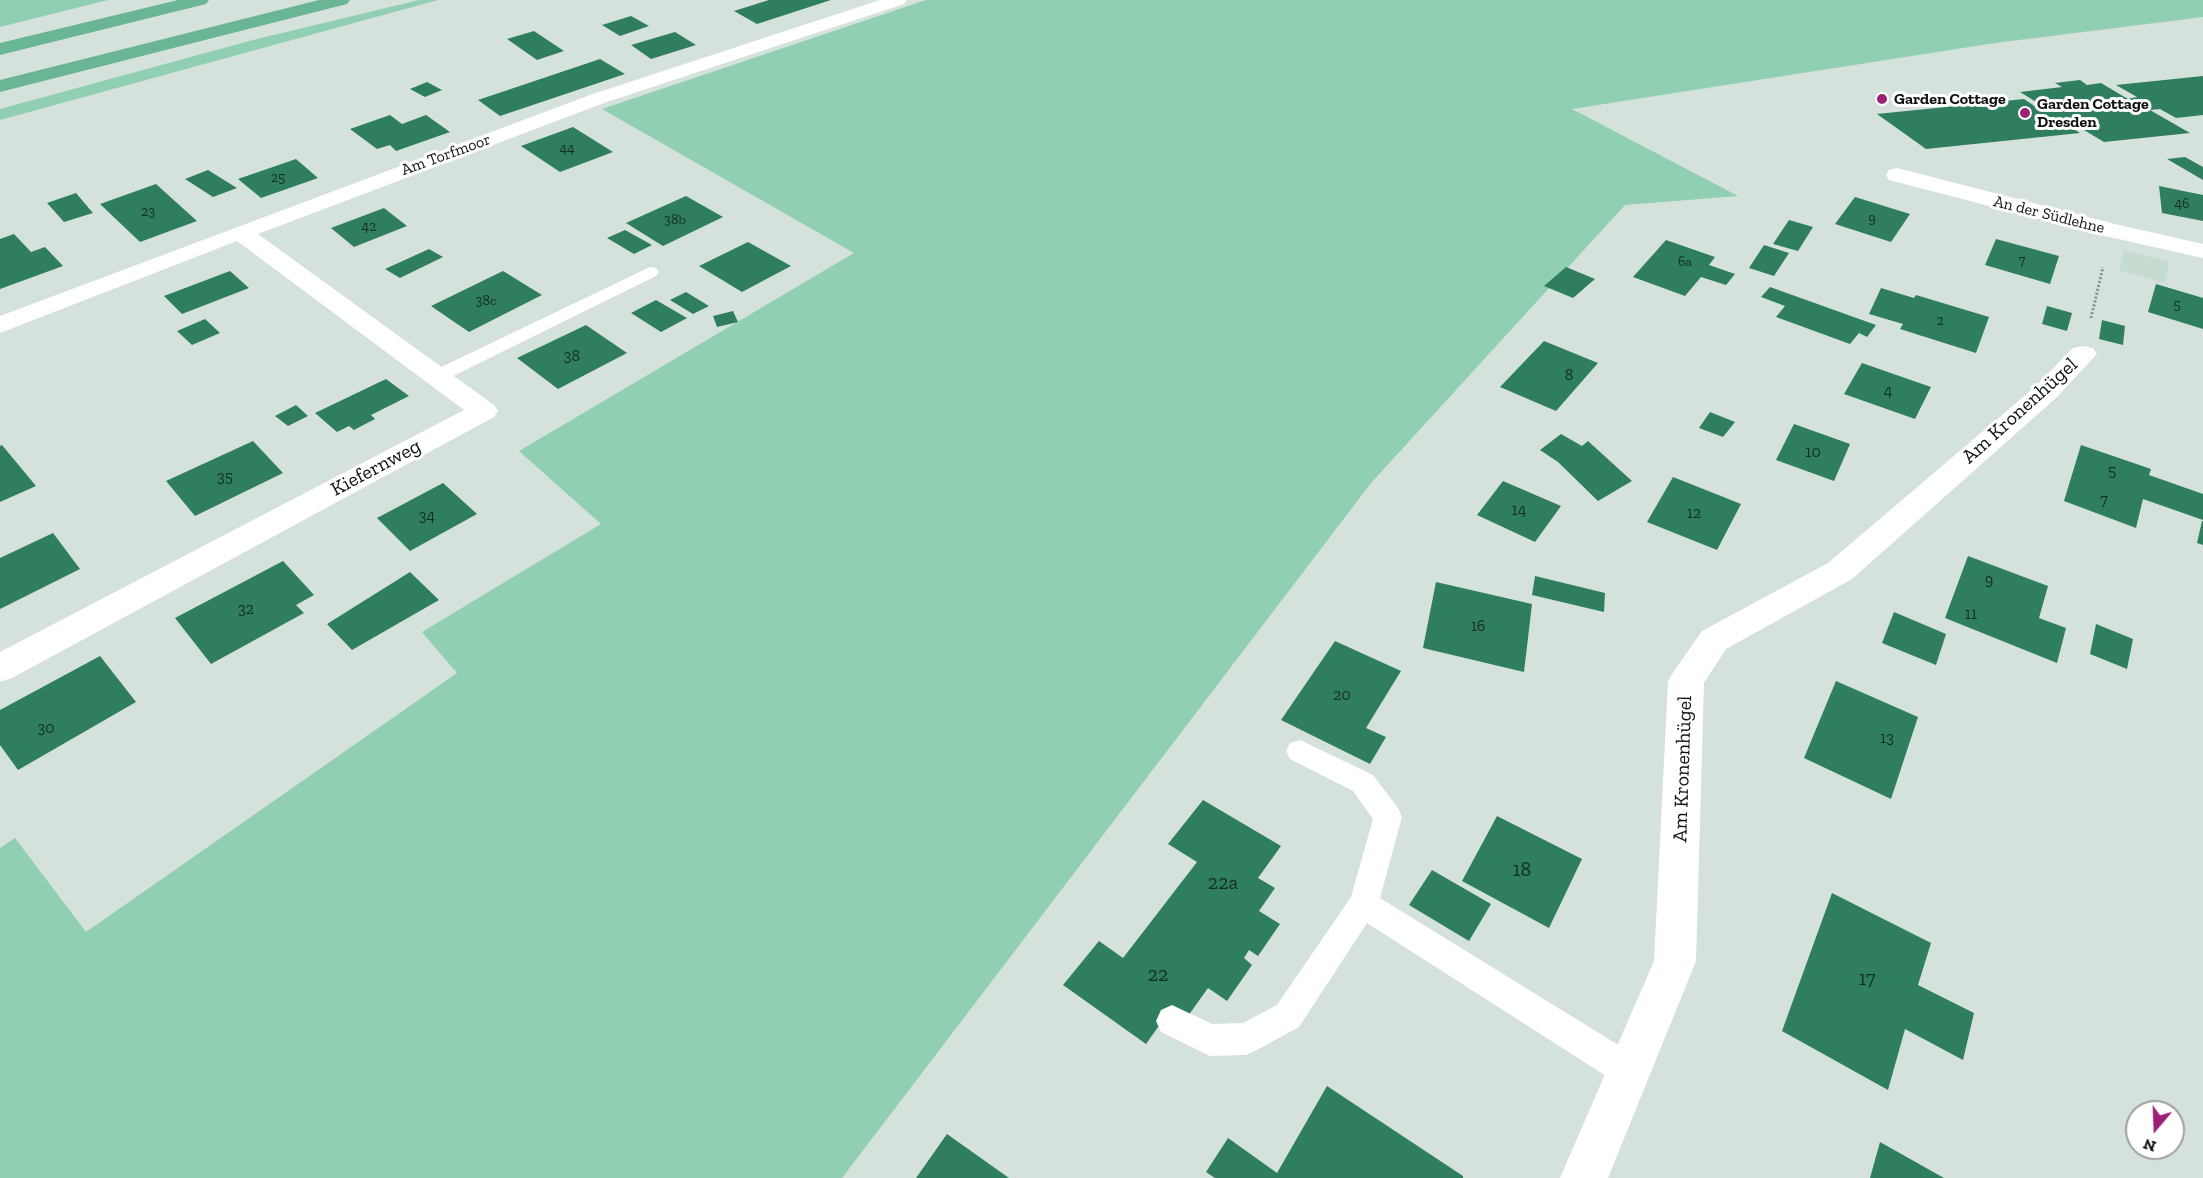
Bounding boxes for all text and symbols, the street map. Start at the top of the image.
place label: Garden Cottage [1894,89,2006,109]
marker: Garden Cottage [1875,92,1889,106]
place label: Garden Cottage Dresden [2037,94,2149,132]
marker: Garden Cottage Dresden [2018,106,2032,120]
street label: Am Torfmoor [399,130,493,180]
house number: 44 [559,141,575,157]
house number: 25 [271,170,285,186]
street label: An der Südlehne [1992,192,2106,238]
house number: 46 [2175,196,2189,212]
house number: 23 [141,204,155,220]
house number: 9 [1868,211,1876,227]
house number: 38b [664,212,686,228]
house number: 42 [362,219,376,235]
house number: 7 [2019,253,2025,269]
house number: 6a [1678,254,1692,270]
house number: 38c [476,293,496,309]
house number: 5 [2173,297,2181,313]
house number: 2 [1936,313,1944,329]
house number: 38 [564,346,580,366]
street label: Am Kronenhügel [1957,353,2083,469]
house number: 8 [1565,365,1573,385]
house number: 4 [1884,381,1892,401]
street label: Kiefernweg [327,434,425,502]
house number: 10 [1805,442,1821,462]
house number: 5 [2108,461,2116,481]
house number: 35 [217,467,233,487]
house number: 7 [2100,490,2108,510]
house number: 14 [1512,500,1526,520]
house number: 12 [1687,503,1701,523]
house number: 34 [419,506,435,526]
house number: 9 [1985,570,1993,590]
house number: 32 [238,599,254,619]
house number: 11 [1965,604,1977,624]
house number: 16 [1471,616,1485,636]
house number: 20 [1333,685,1351,705]
street label: Am Kronenhügel [1668,695,1698,843]
house number: 30 [37,718,55,738]
house number: 13 [1880,728,1894,748]
house number: 18 [1513,858,1531,882]
house number: 22a [1208,871,1238,895]
house number: 22 [1148,963,1168,987]
house number: 17 [1859,967,1875,991]
north arrow [2125,1100,2185,1160]
text: N [2141,1135,2158,1157]

